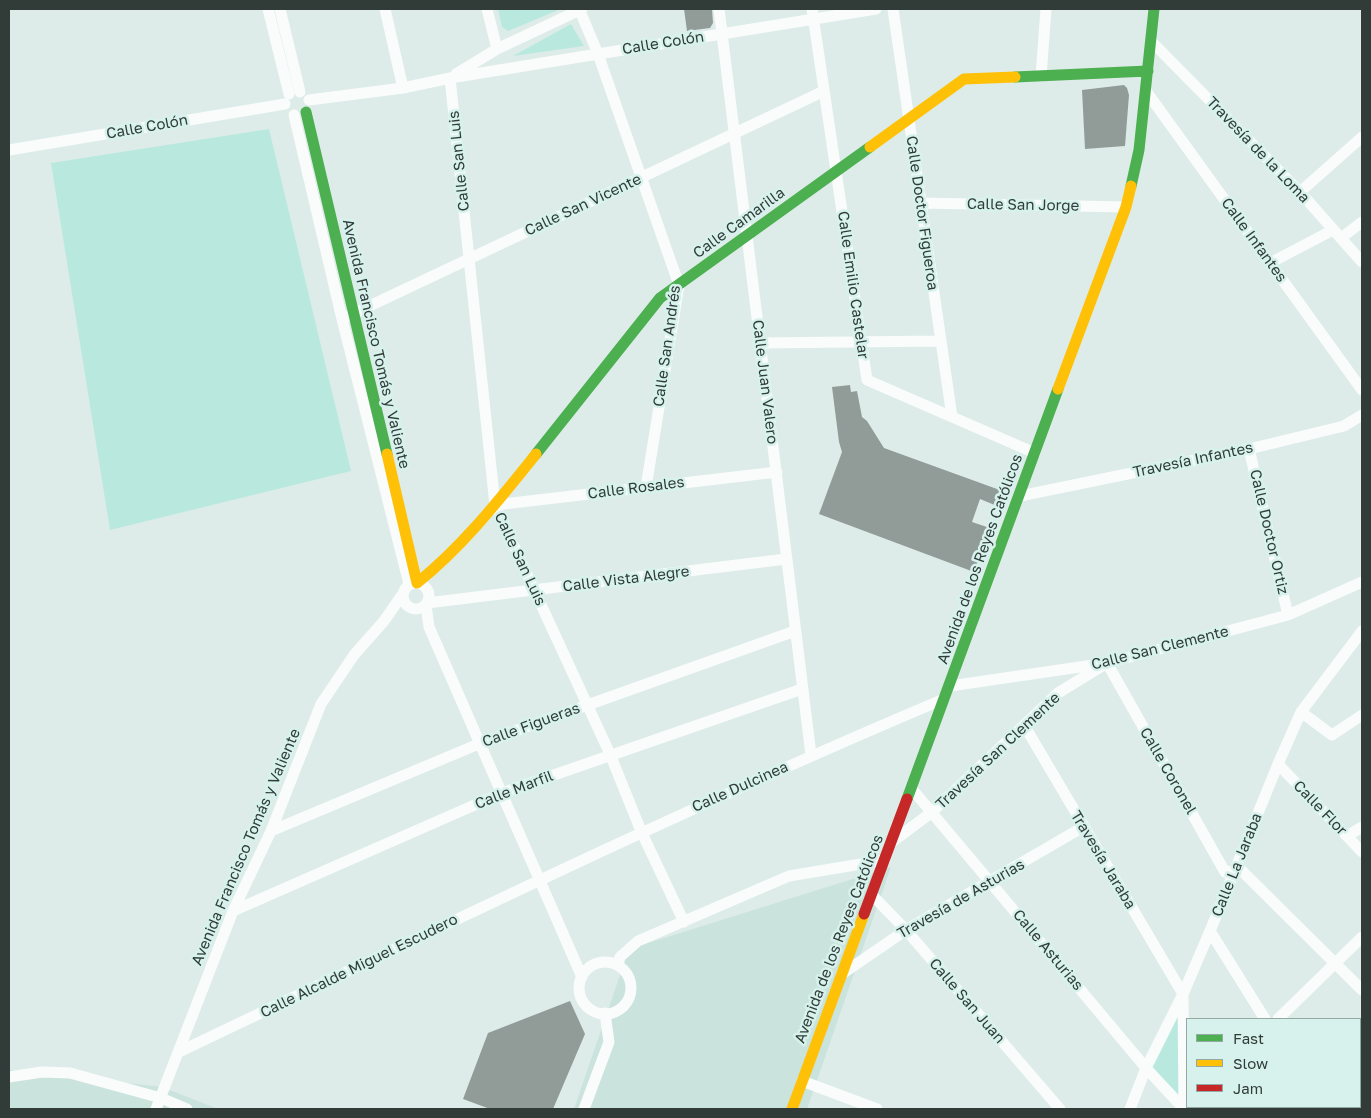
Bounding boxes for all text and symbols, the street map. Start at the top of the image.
street label: Calle Colón [621,28,705,58]
street label: Travesía de la Loma [1203,93,1313,207]
street label: Calle San Luis [445,110,473,212]
street label: Calle Colón [105,111,189,143]
street label: Calle Doctor Figueroa [902,135,942,291]
street label: Calle San Vicente [522,170,644,240]
street label: Calle Camarilla [690,184,788,262]
street label: Calle Infantes [1217,194,1291,286]
street label: Calle San Jorge [967,195,1079,215]
street label: Calle Emilio Castelar [834,210,872,360]
street label: Avenida Francisco Tomás y Valiente [338,217,414,471]
street label: Calle San Andrés [650,284,684,408]
street label: Calle Juan Valero [748,319,782,445]
street label: Travesía Infantes [1131,439,1255,481]
street label: Avenida de los Reyes Católicos [934,452,1026,666]
street label: Calle Doctor Ortiz [1246,468,1292,596]
street label: Calle Rosales [587,473,685,503]
street label: Calle San Luis [491,509,549,609]
street label: Calle Vista Alegre [562,562,690,596]
street label: Calle San Clemente [1089,622,1231,674]
street label: Travesía San Clemente [932,689,1064,813]
street label: Calle Figueras [480,699,582,751]
street label: Calle Coronel [1136,724,1200,818]
street label: Avenida Francisco Tomás y Valiente [188,726,304,968]
street label: Calle Dulcinea [689,758,791,816]
street label: Calle Marfil [472,767,556,813]
street label: Calle Flor [1290,777,1350,839]
street label: Travesía Jaraba [1067,808,1139,912]
street label: Calle La Jaraba [1208,811,1266,919]
street label: Avenida de los Reyes Católicos [791,832,887,1046]
street label: Travesía de Asturias [894,855,1028,943]
street label: Calle Asturias [1009,906,1087,994]
street label: Calle Alcalde Miguel Escudero [257,910,461,1022]
street label: Calle San Juan [925,955,1009,1047]
legend [1186,1018,1361,1108]
text: Fast [1233,1029,1264,1047]
text: Slow [1233,1054,1268,1072]
text: Jam [1233,1079,1263,1097]

